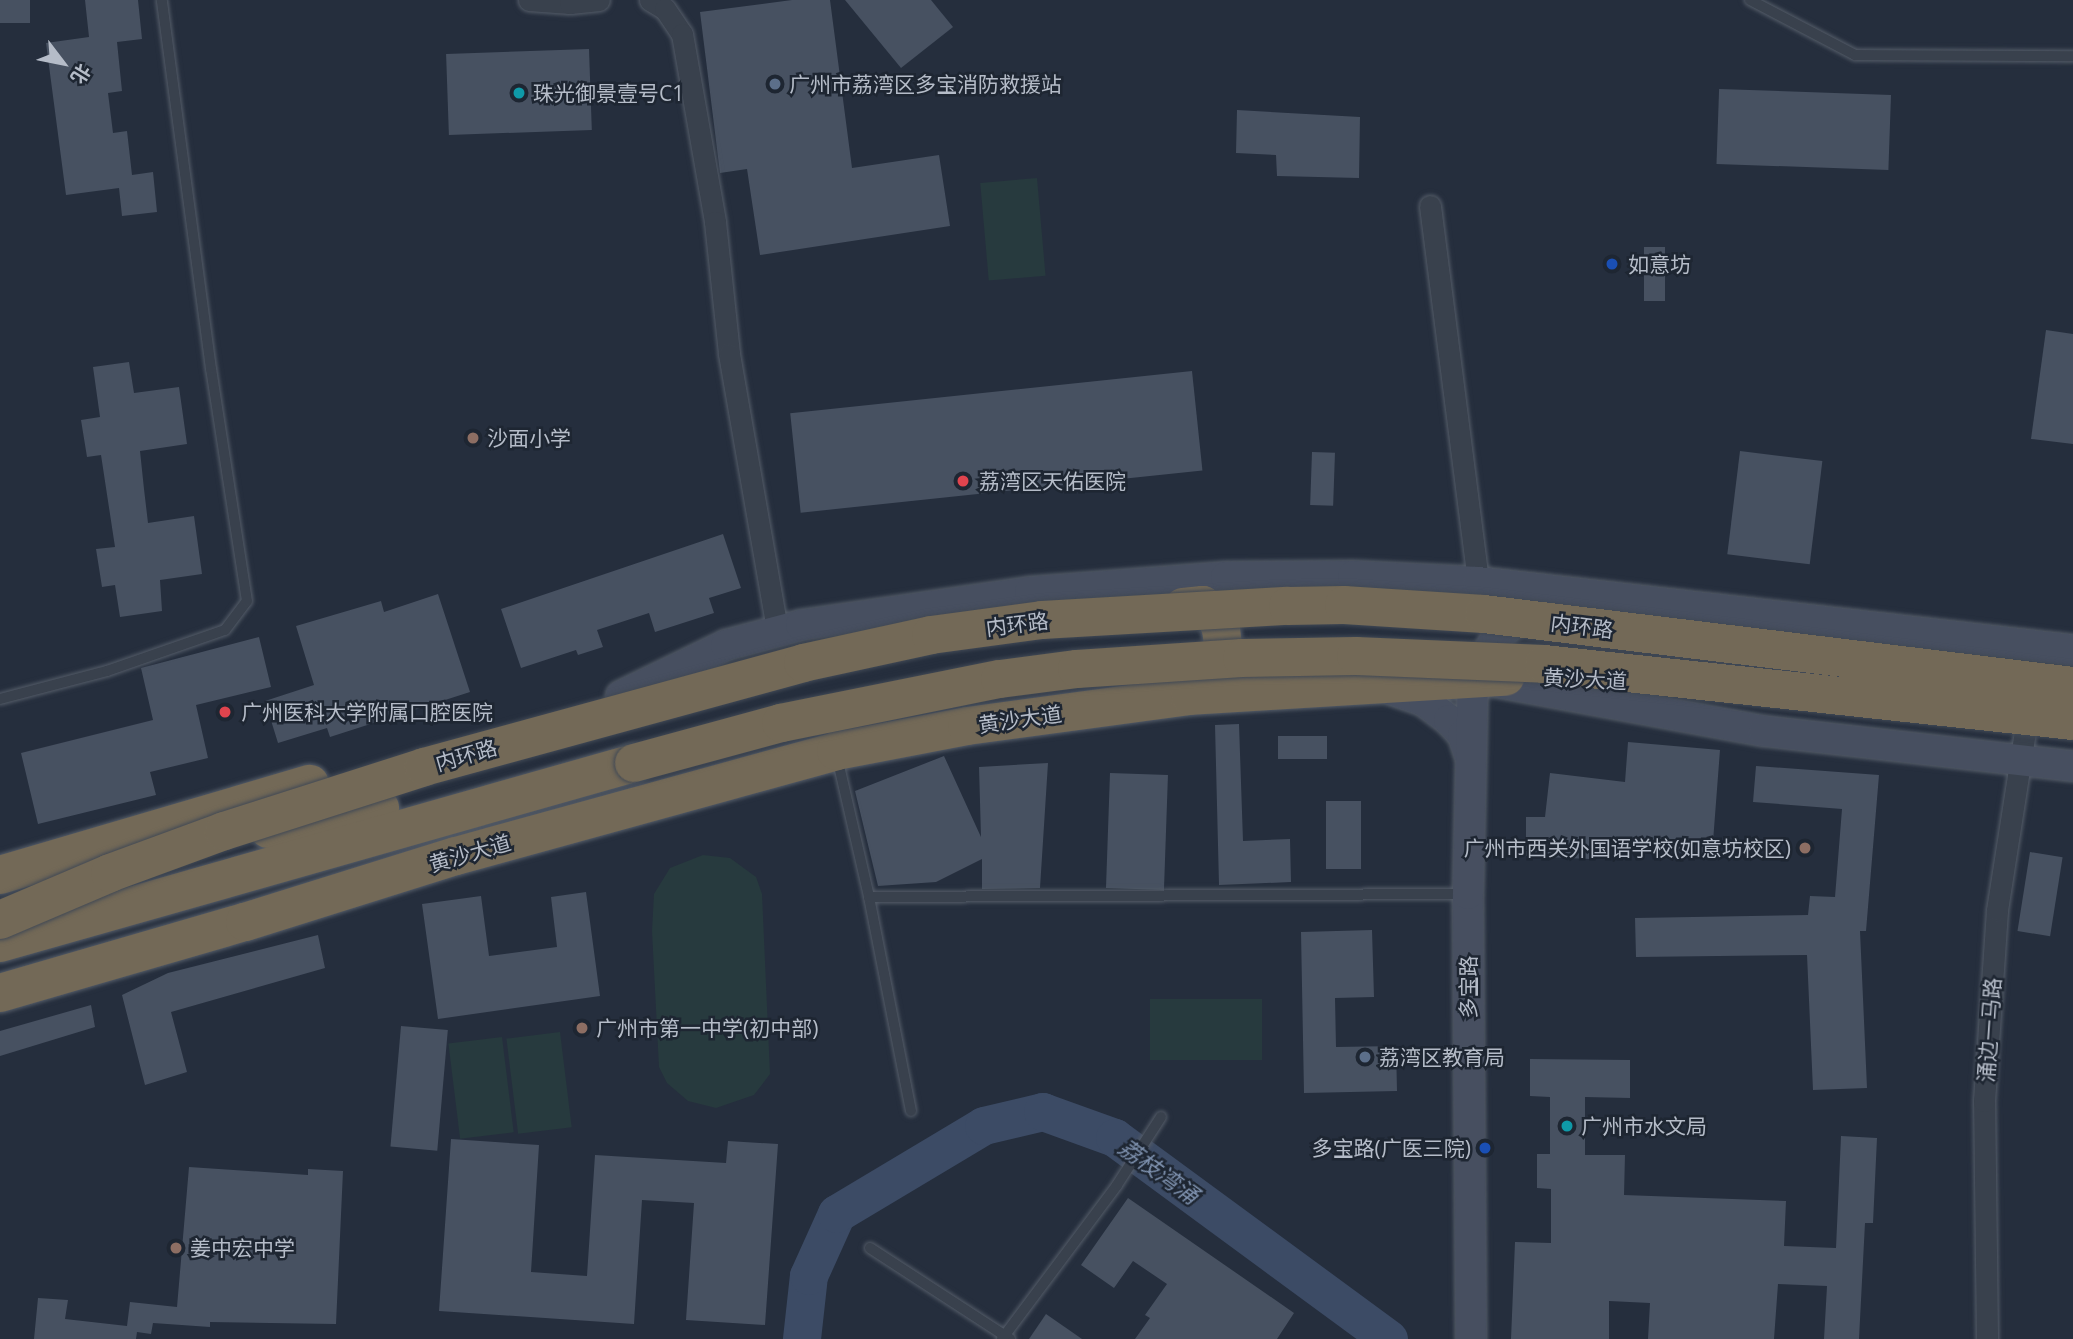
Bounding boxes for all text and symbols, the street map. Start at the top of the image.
north arrow [28,28,98,98]
text: 北 [65,59,97,89]
place label: 广州市荔湾区多宝消防救援站 [789,71,1062,97]
marker: 广州市荔湾区多宝消防救援站 [767,76,783,92]
place label: 珠光御景壹号C1 [533,80,684,106]
marker: 珠光御景壹号C1 [511,85,527,101]
place label: 如意坊 [1628,251,1691,277]
marker: 如意坊 [1602,254,1622,274]
place label: 沙面小学 [487,425,571,451]
marker: 沙面小学 [465,430,481,446]
place label: 荔湾区天佑医院 [979,468,1126,494]
marker: 荔湾区天佑医院 [953,471,973,491]
street label: 内环路 [984,608,1050,640]
street label: 内环路 [1549,610,1615,642]
street label: 黄沙大道 [1542,664,1628,694]
place label: 广州医科大学附属口腔医院 [241,699,493,725]
street label: 黄沙大道 [977,701,1063,737]
marker: 广州医科大学附属口腔医院 [215,702,235,722]
street label: 内环路 [432,734,500,776]
street label: 黄沙大道 [426,829,514,877]
place label: 广州市西关外国语学校(如意坊校区) [1464,835,1791,861]
marker: 广州市西关外国语学校(如意坊校区) [1797,840,1813,856]
street label: 多宝路 [1455,956,1481,1018]
street label: 涌边一马路 [1973,977,2005,1083]
place label: 广州市第一中学(初中部) [596,1015,818,1041]
marker: 广州市第一中学(初中部) [574,1020,590,1036]
place label: 荔湾区教育局 [1379,1044,1505,1070]
marker: 荔湾区教育局 [1357,1049,1373,1065]
place label: 广州市水文局 [1581,1113,1707,1139]
marker: 广州市水文局 [1559,1118,1575,1134]
water label: 荔枝湾涌 [1114,1133,1204,1209]
place label: 多宝路(广医三院) [1312,1135,1471,1161]
marker: 多宝路(广医三院) [1477,1140,1493,1156]
place label: 姜中宏中学 [190,1235,295,1261]
marker: 姜中宏中学 [168,1240,184,1256]

